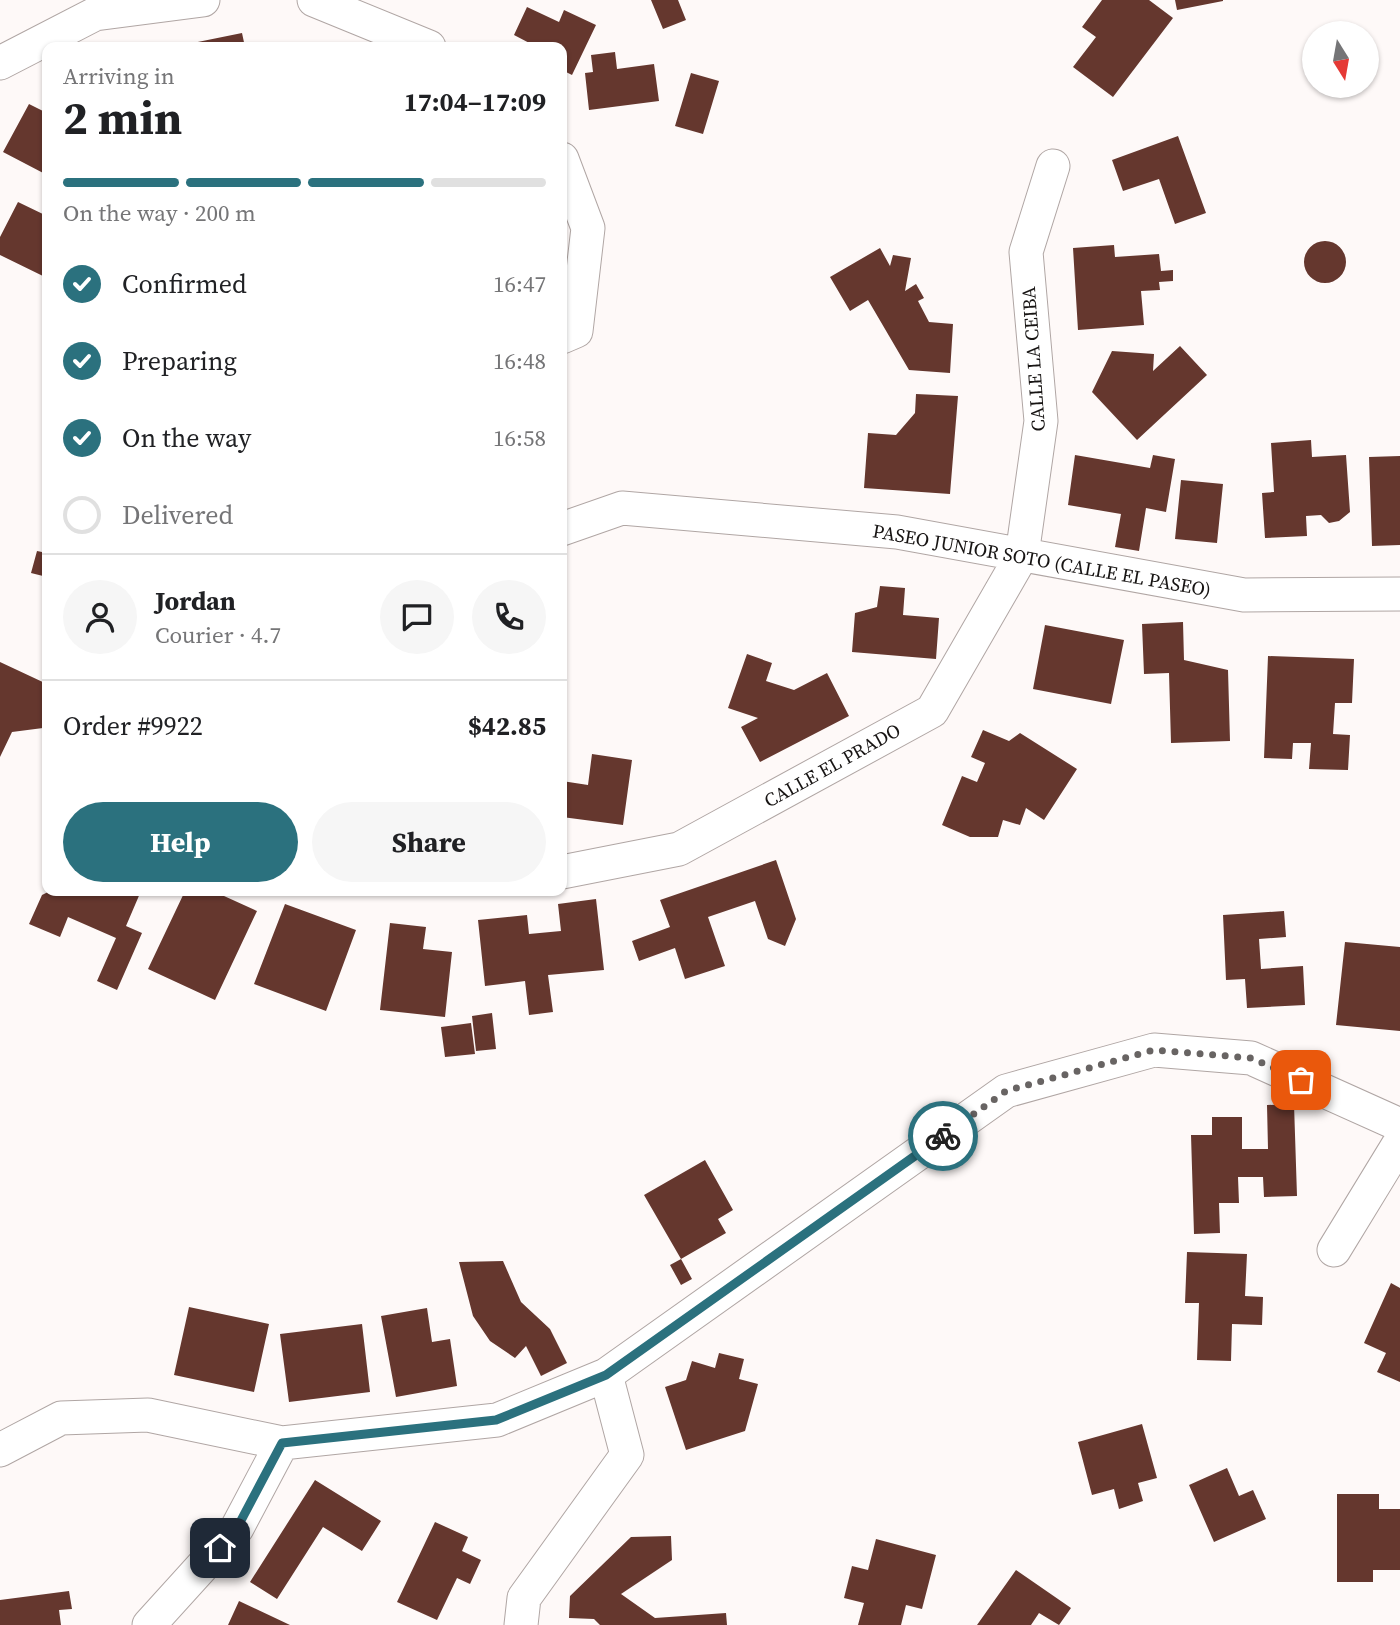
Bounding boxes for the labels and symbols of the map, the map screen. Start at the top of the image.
north arrow [1302,21,1379,98]
street label: CALLE LA CEIBA [1015,285,1051,432]
street label: PASEO JUNIOR SOTO (CALLE EL PASEO) [871,517,1213,603]
street label: CALLE EL PRADO [759,717,905,813]
pin [1271,1050,1331,1110]
courier [908,1101,978,1171]
pin [190,1518,250,1578]

